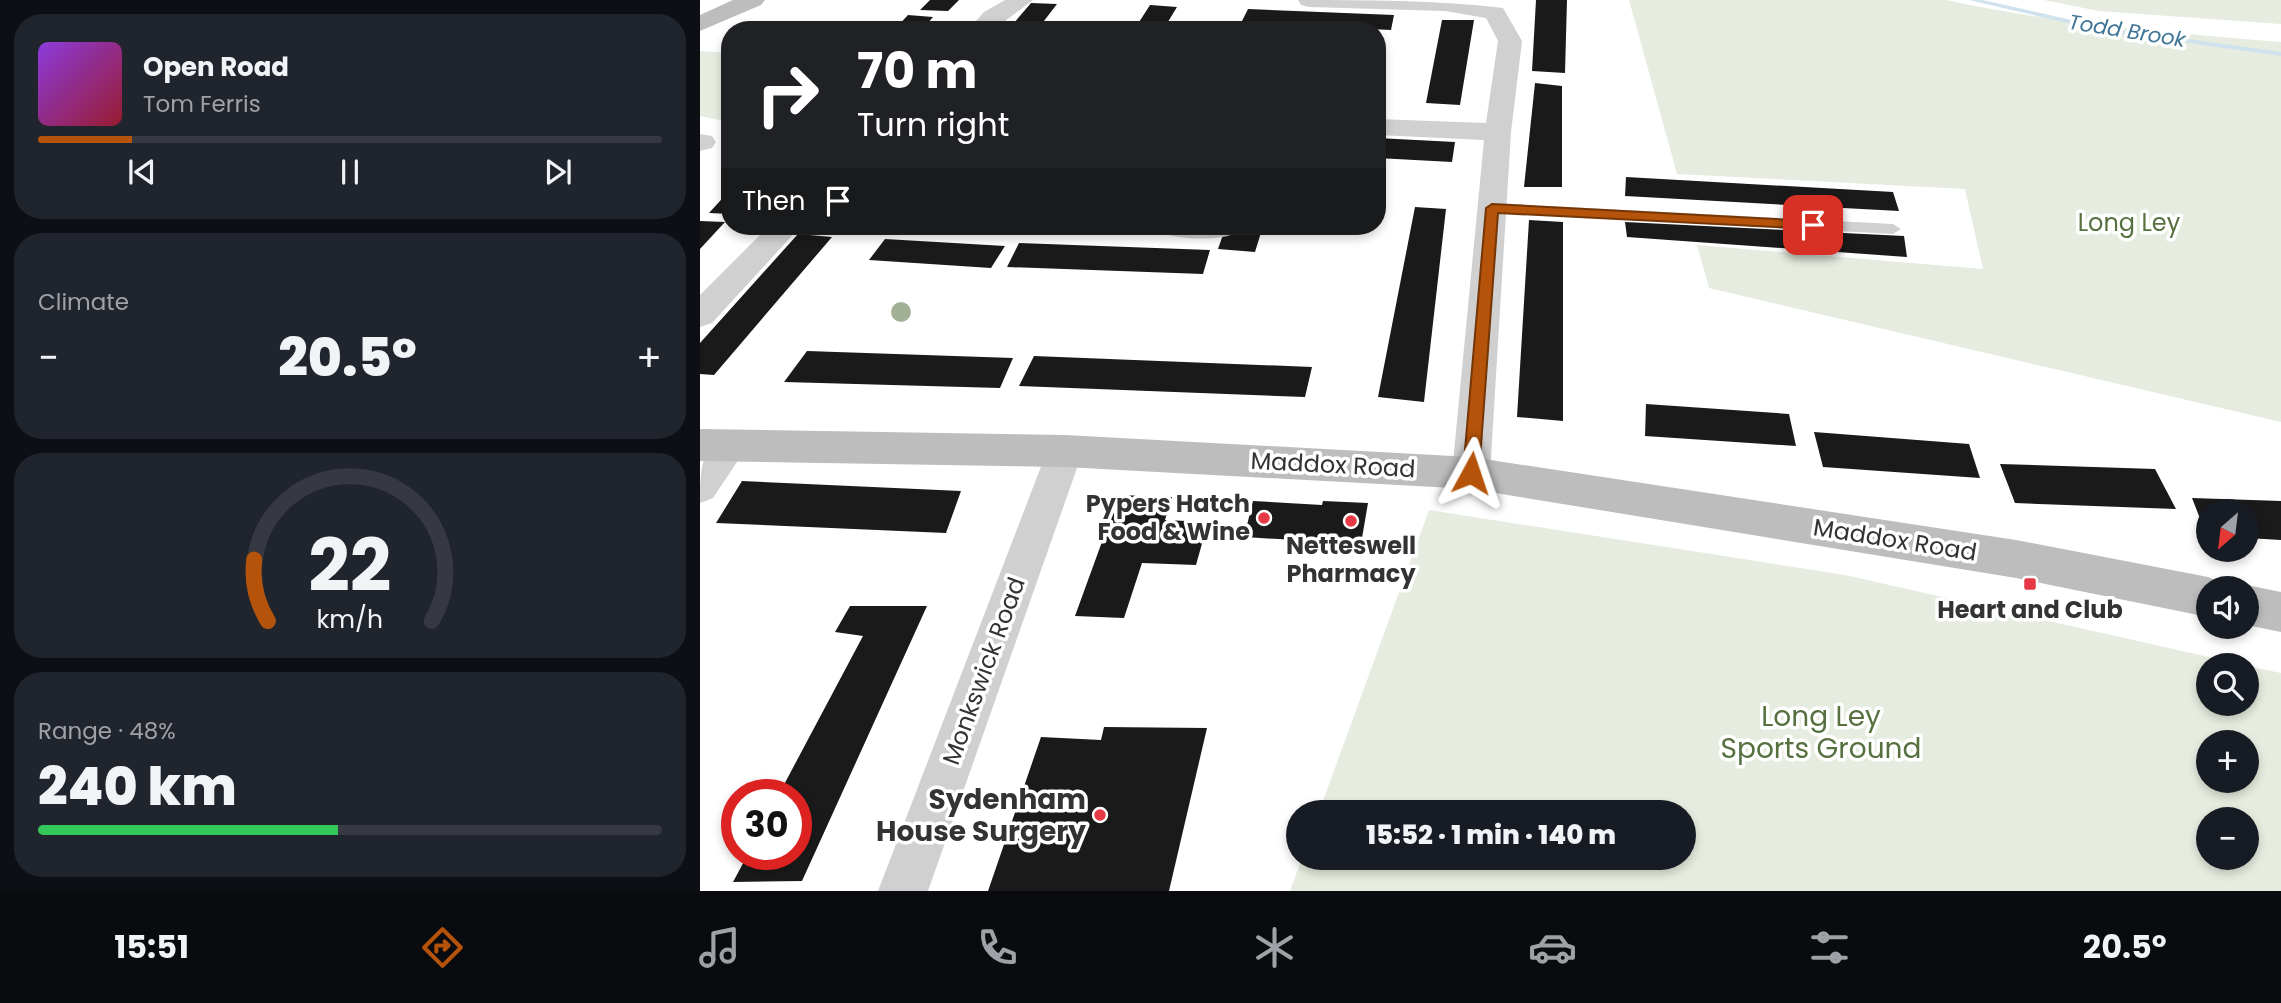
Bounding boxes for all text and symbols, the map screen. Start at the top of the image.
water label: Todd Brook [2067,7,2189,54]
text: 70 m [857,37,977,105]
text: Open Road [143,49,289,85]
icon: right [742,49,833,140]
text: Tom Ferris [143,88,261,120]
text: Turn right [857,102,1009,147]
icon: previous [123,153,161,191]
icon: pause [331,153,369,191]
icon: next [539,153,577,191]
icon: arrive [819,182,857,220]
text: Then [742,183,805,219]
pin [1783,195,1843,255]
icon: arrive [1794,206,1832,244]
park label: Long Ley [2078,206,2181,239]
text: Climate [38,286,129,318]
text: 20.5° [278,321,417,394]
text: − [38,331,59,384]
text: + [636,331,662,384]
position arrow [1434,436,1508,510]
street label: Maddox Road [1250,444,1416,485]
place label: Pypers Hatch Food & Wine [1086,487,1250,548]
north arrow [2196,499,2259,562]
map controls [2196,499,2259,870]
marker: Pypers Hatch Food & Wine [1256,510,1272,526]
street label: Maddox Road [1811,510,1979,569]
marker: Netteswell Pharmacy [1343,513,1359,529]
text: 22 [308,516,392,617]
place label: Netteswell Pharmacy [1286,529,1416,590]
street label: Monkswick Road [934,572,1033,769]
marker: Heart and Club [2022,576,2038,592]
button: sound [2196,576,2259,639]
place label: Heart and Club [1937,593,2123,626]
text: km/h [317,602,383,637]
button: search [2196,653,2259,716]
park label: Long Ley Sports Ground [1721,697,1921,768]
text: Range · 48% [38,715,176,747]
button: + [2196,730,2259,793]
text: 240 km [38,750,237,823]
speed limit sign: 30 [721,779,812,870]
place label: Sydenham House Surgery [876,780,1086,851]
marker: Sydenham House Surgery [1092,807,1108,823]
button: − [2196,807,2259,870]
text: 15:52 · 1 min · 140 m [1366,817,1616,853]
icon: directions [418,923,467,972]
icon: music [695,923,744,972]
icon: phone [973,923,1022,972]
icon: climate [1250,923,1299,972]
icon: car [1528,923,1577,972]
icon: filters [1805,923,1854,972]
text: 15:51 [114,924,189,969]
text: 20.5° [2083,924,2167,969]

